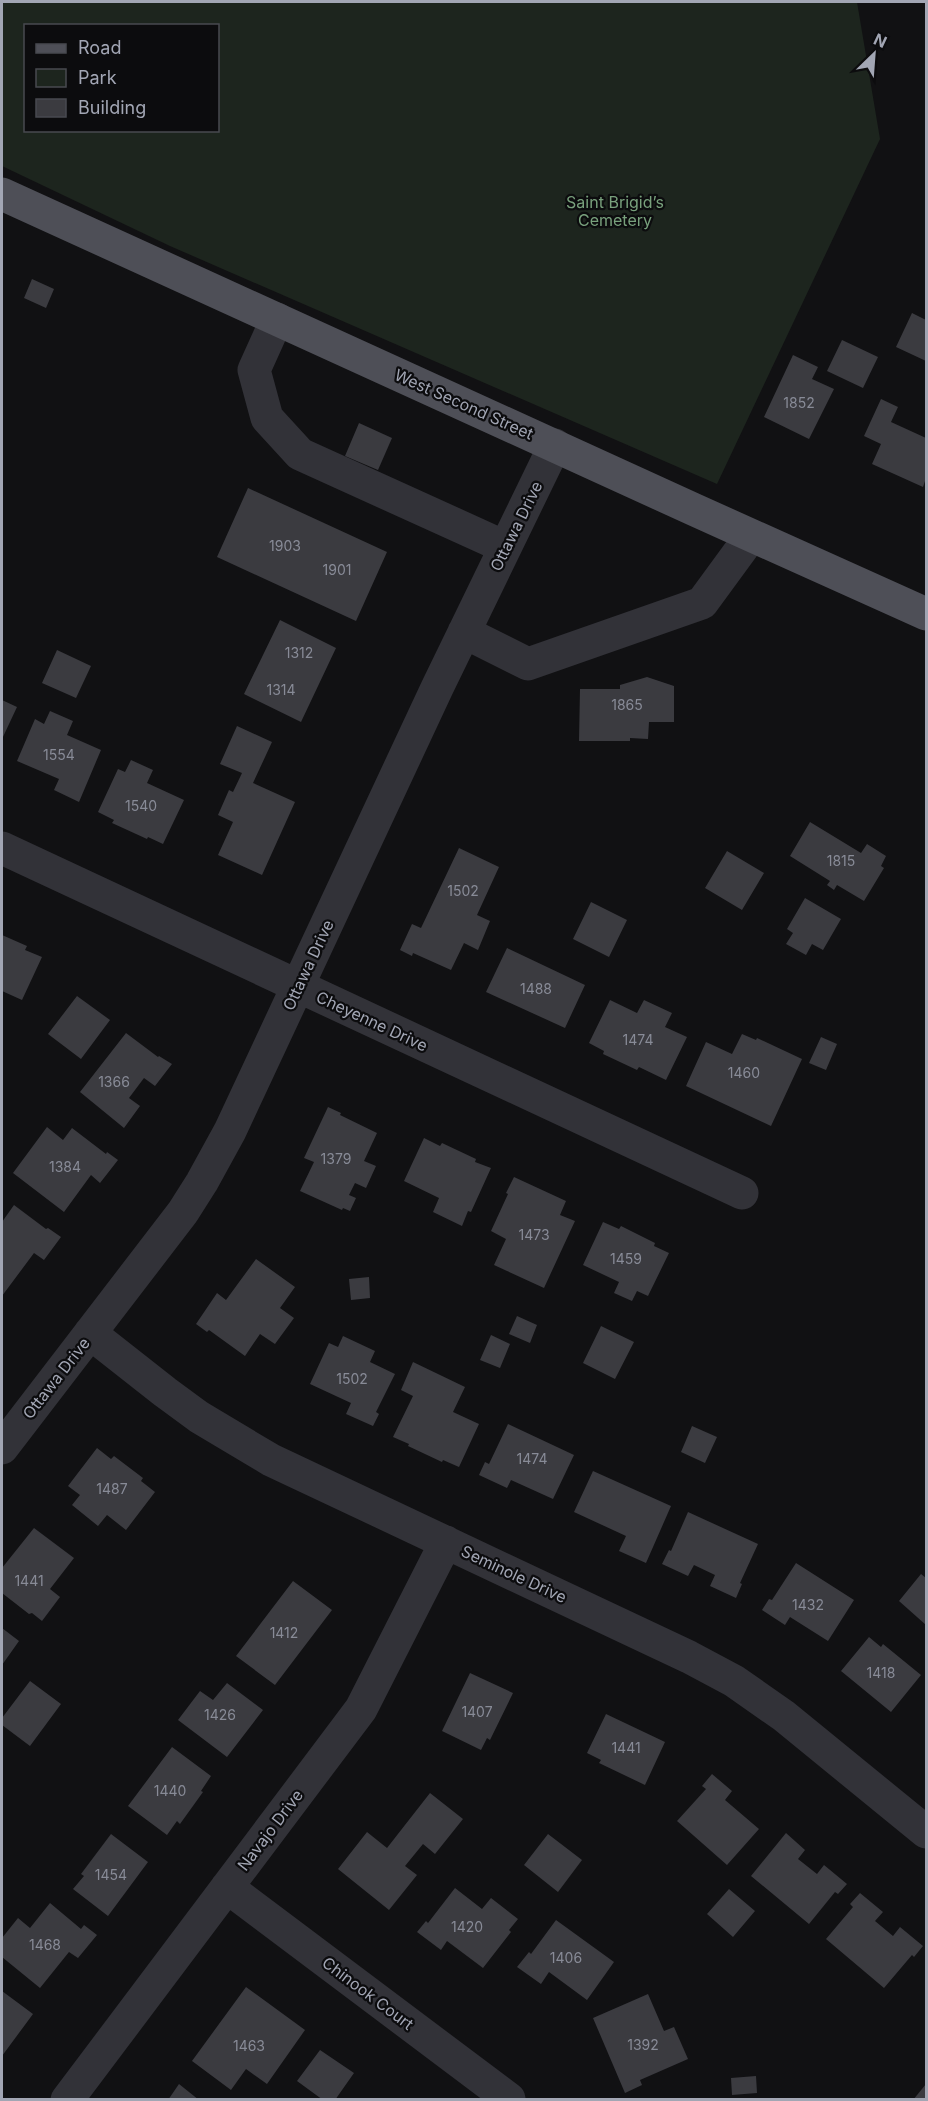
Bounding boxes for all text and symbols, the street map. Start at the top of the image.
legend [24,24,219,132]
north arrow [844,24,904,84]
text: N [871,29,890,52]
text: Road [78,37,121,58]
text: Park [78,67,117,88]
text: Building [78,97,146,118]
park label: Saint Brigid’s Cemetery [566,192,664,230]
street label: West Second Street [392,364,536,444]
house number: 1852 [783,394,815,411]
street label: Ottawa Drive [486,478,546,574]
house number: 1903 [269,537,301,554]
house number: 1901 [323,561,351,578]
house number: 1312 [285,644,313,661]
house number: 1314 [266,681,296,698]
house number: 1865 [611,696,643,713]
house number: 1554 [43,746,75,763]
house number: 1540 [125,797,157,814]
house number: 1815 [827,852,855,869]
house number: 1502 [447,882,479,899]
street label: Ottawa Drive [278,917,338,1013]
house number: 1488 [520,980,552,997]
street label: Cheyenne Drive [313,986,431,1056]
house number: 1474 [623,1031,653,1048]
house number: 1460 [728,1064,760,1081]
house number: 1366 [98,1073,130,1090]
house number: 1379 [321,1150,351,1167]
house number: 1384 [49,1158,81,1175]
house number: 1473 [518,1226,550,1243]
house number: 1459 [610,1250,642,1267]
street label: Ottawa Drive [18,1333,94,1423]
house number: 1502 [336,1370,368,1387]
house number: 1474 [517,1450,547,1467]
house number: 1487 [96,1480,128,1497]
street label: Seminole Drive [458,1541,570,1607]
house number: 1441 [14,1572,44,1589]
house number: 1432 [792,1596,824,1613]
house number: 1412 [270,1624,298,1641]
house number: 1418 [867,1664,895,1681]
house number: 1407 [461,1703,493,1720]
house number: 1426 [204,1706,236,1723]
house number: 1441 [611,1739,641,1756]
house number: 1440 [154,1782,186,1799]
street label: Navajo Drive [233,1785,307,1875]
house number: 1454 [95,1866,127,1883]
house number: 1420 [451,1918,483,1935]
house number: 1468 [29,1936,61,1953]
house number: 1406 [550,1949,582,1966]
street label: Chinook Court [318,1952,418,2034]
house number: 1392 [627,2036,659,2053]
house number: 1463 [233,2037,265,2054]

